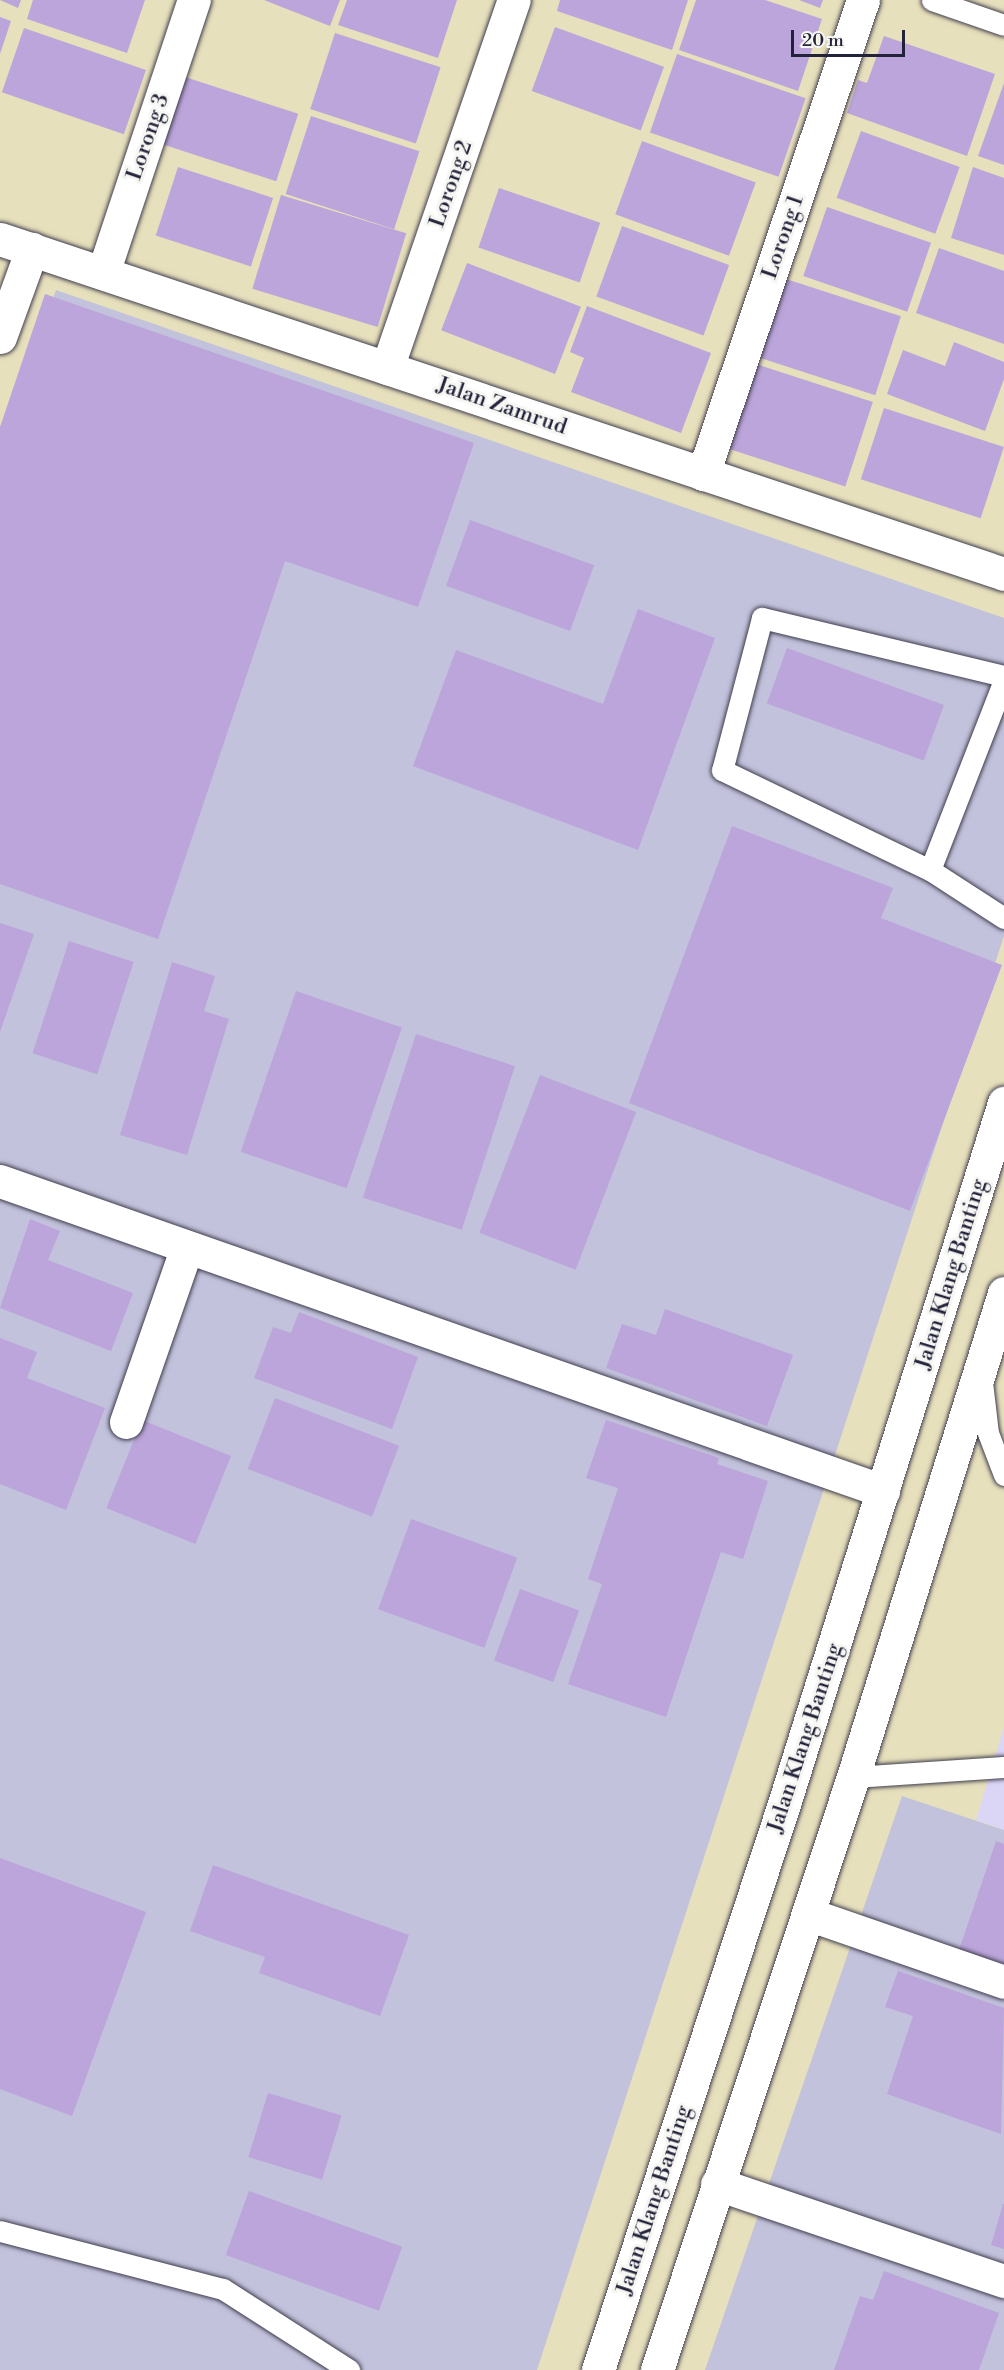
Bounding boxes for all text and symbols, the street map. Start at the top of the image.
scale bar [794,18,908,56]
text: 20 m [802,29,844,52]
street label: Lorong 3 [121,90,175,184]
street label: Lorong 2 [424,137,478,231]
street label: Lorong 1 [756,192,810,282]
street label: Jalan Zamrud [434,371,570,441]
street label: Jalan Klang Banting [909,1176,993,1372]
street label: Jalan Klang Banting [762,1640,848,1836]
street label: Jalan Klang Banting [611,2102,697,2298]

